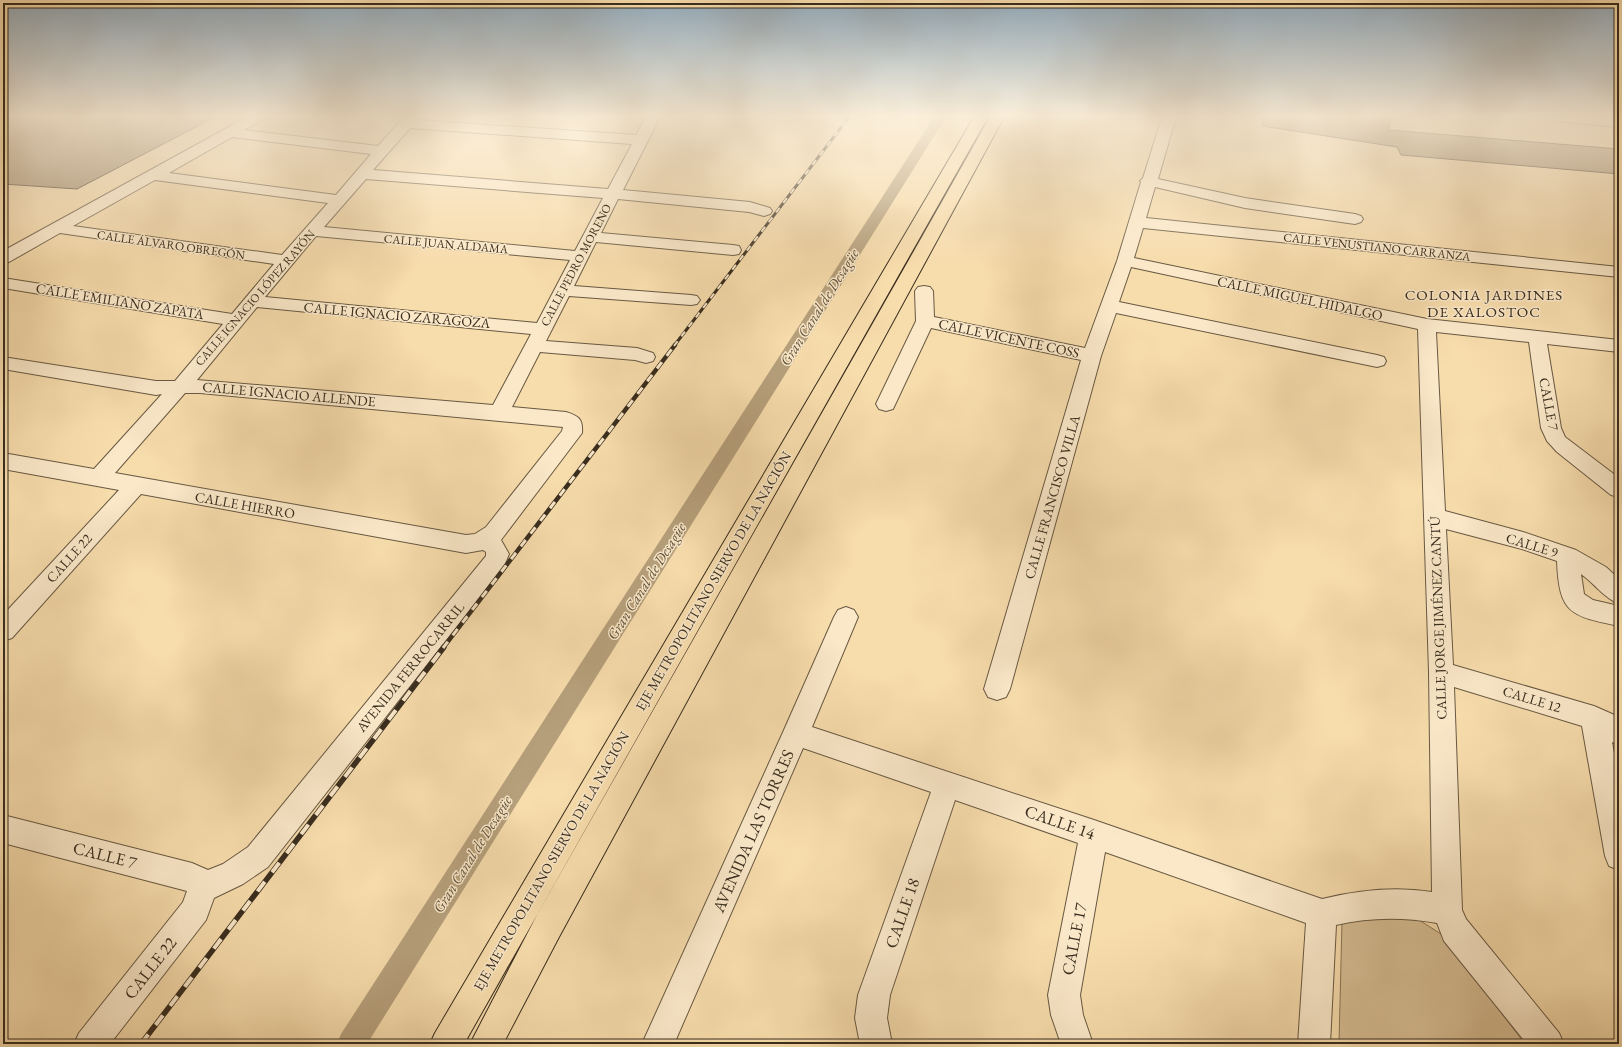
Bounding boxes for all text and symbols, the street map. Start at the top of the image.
street label: CALLE PEDRO MORENO [537,201,615,329]
street label: CALLE IGNACIO LÓPEZ RAYÓN [191,226,319,369]
street label: CALLE ÁLVARO OBREGÓN [96,227,246,263]
street label: CALLE VENUSTIANO CARRANZA [1283,229,1472,265]
street label: CALLE JUAN ALDAMA [383,231,509,257]
water label: Gran Canal de Desagüe [775,244,863,369]
street label: CALLE MIGUEL HIDALGO [1216,272,1385,324]
street label: CALLE EMILIANO ZAPATA [35,279,206,323]
district label: COLONIA JARDINES DE XALOSTOC [1405,285,1563,321]
street label: CALLE IGNACIO ZARAGOZA [303,298,491,332]
street label: CALLE VICENTE COSS [937,314,1081,362]
street label: CALLE 7 [1535,376,1563,432]
street label: CALLE IGNACIO ALLENDE [202,377,376,411]
street label: CALLE FRANCISCO VILLA [1020,413,1084,581]
street label: EJE METROPOLITANO SIERVO DE LA NACIÓN [631,448,795,714]
street label: CALLE HIERRO [194,487,297,523]
street label: CALLE JORGE JIMÉNEZ CANTÚ [1425,515,1451,720]
water label: Gran Canal de Desagüe [602,518,690,643]
street label: CALLE 22 [42,529,96,586]
street label: CALLE 9 [1504,529,1560,561]
street label: AVENIDA FERROCARRIL [351,598,468,736]
street label: CALLE 12 [1501,682,1564,716]
street label: EJE METROPOLITANO SIERVO DE LA NACIÓN [469,728,633,994]
street label: AVENIDA LAS TORRES [707,746,799,917]
water label: Gran Canal de Desagüe [428,791,516,916]
street label: CALLE 14 [1022,800,1099,845]
street label: CALLE 7 [71,836,140,874]
street label: CALLE 18 [880,875,924,951]
street label: CALLE 17 [1056,900,1092,977]
street label: CALLE 22 [119,932,181,1004]

